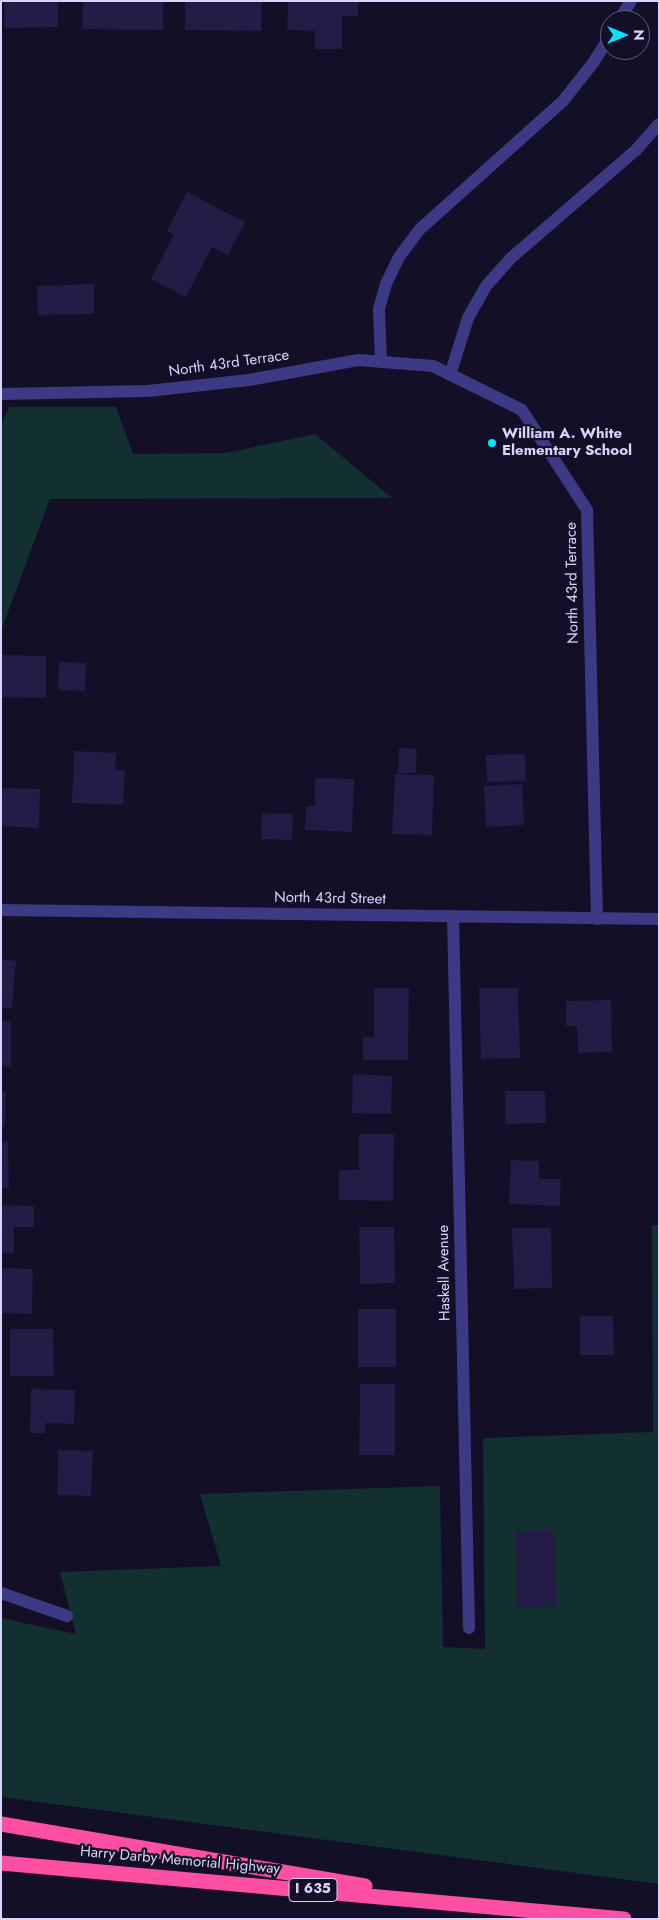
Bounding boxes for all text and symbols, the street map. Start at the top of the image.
north arrow [600,10,650,60]
text: N [629,29,649,41]
street label: North 43rd Terrace [168,347,290,381]
place label: William A. White Elementary School [502,425,632,460]
marker: William A. White Elementary School [486,437,498,449]
street label: North 43rd Terrace [563,522,583,644]
street label: North 43rd Street [274,889,386,909]
street label: Haskell Avenue [435,1225,455,1321]
street label: Harry Darby Memorial Highway [79,1843,281,1879]
road number: I 635 [289,1878,337,1902]

